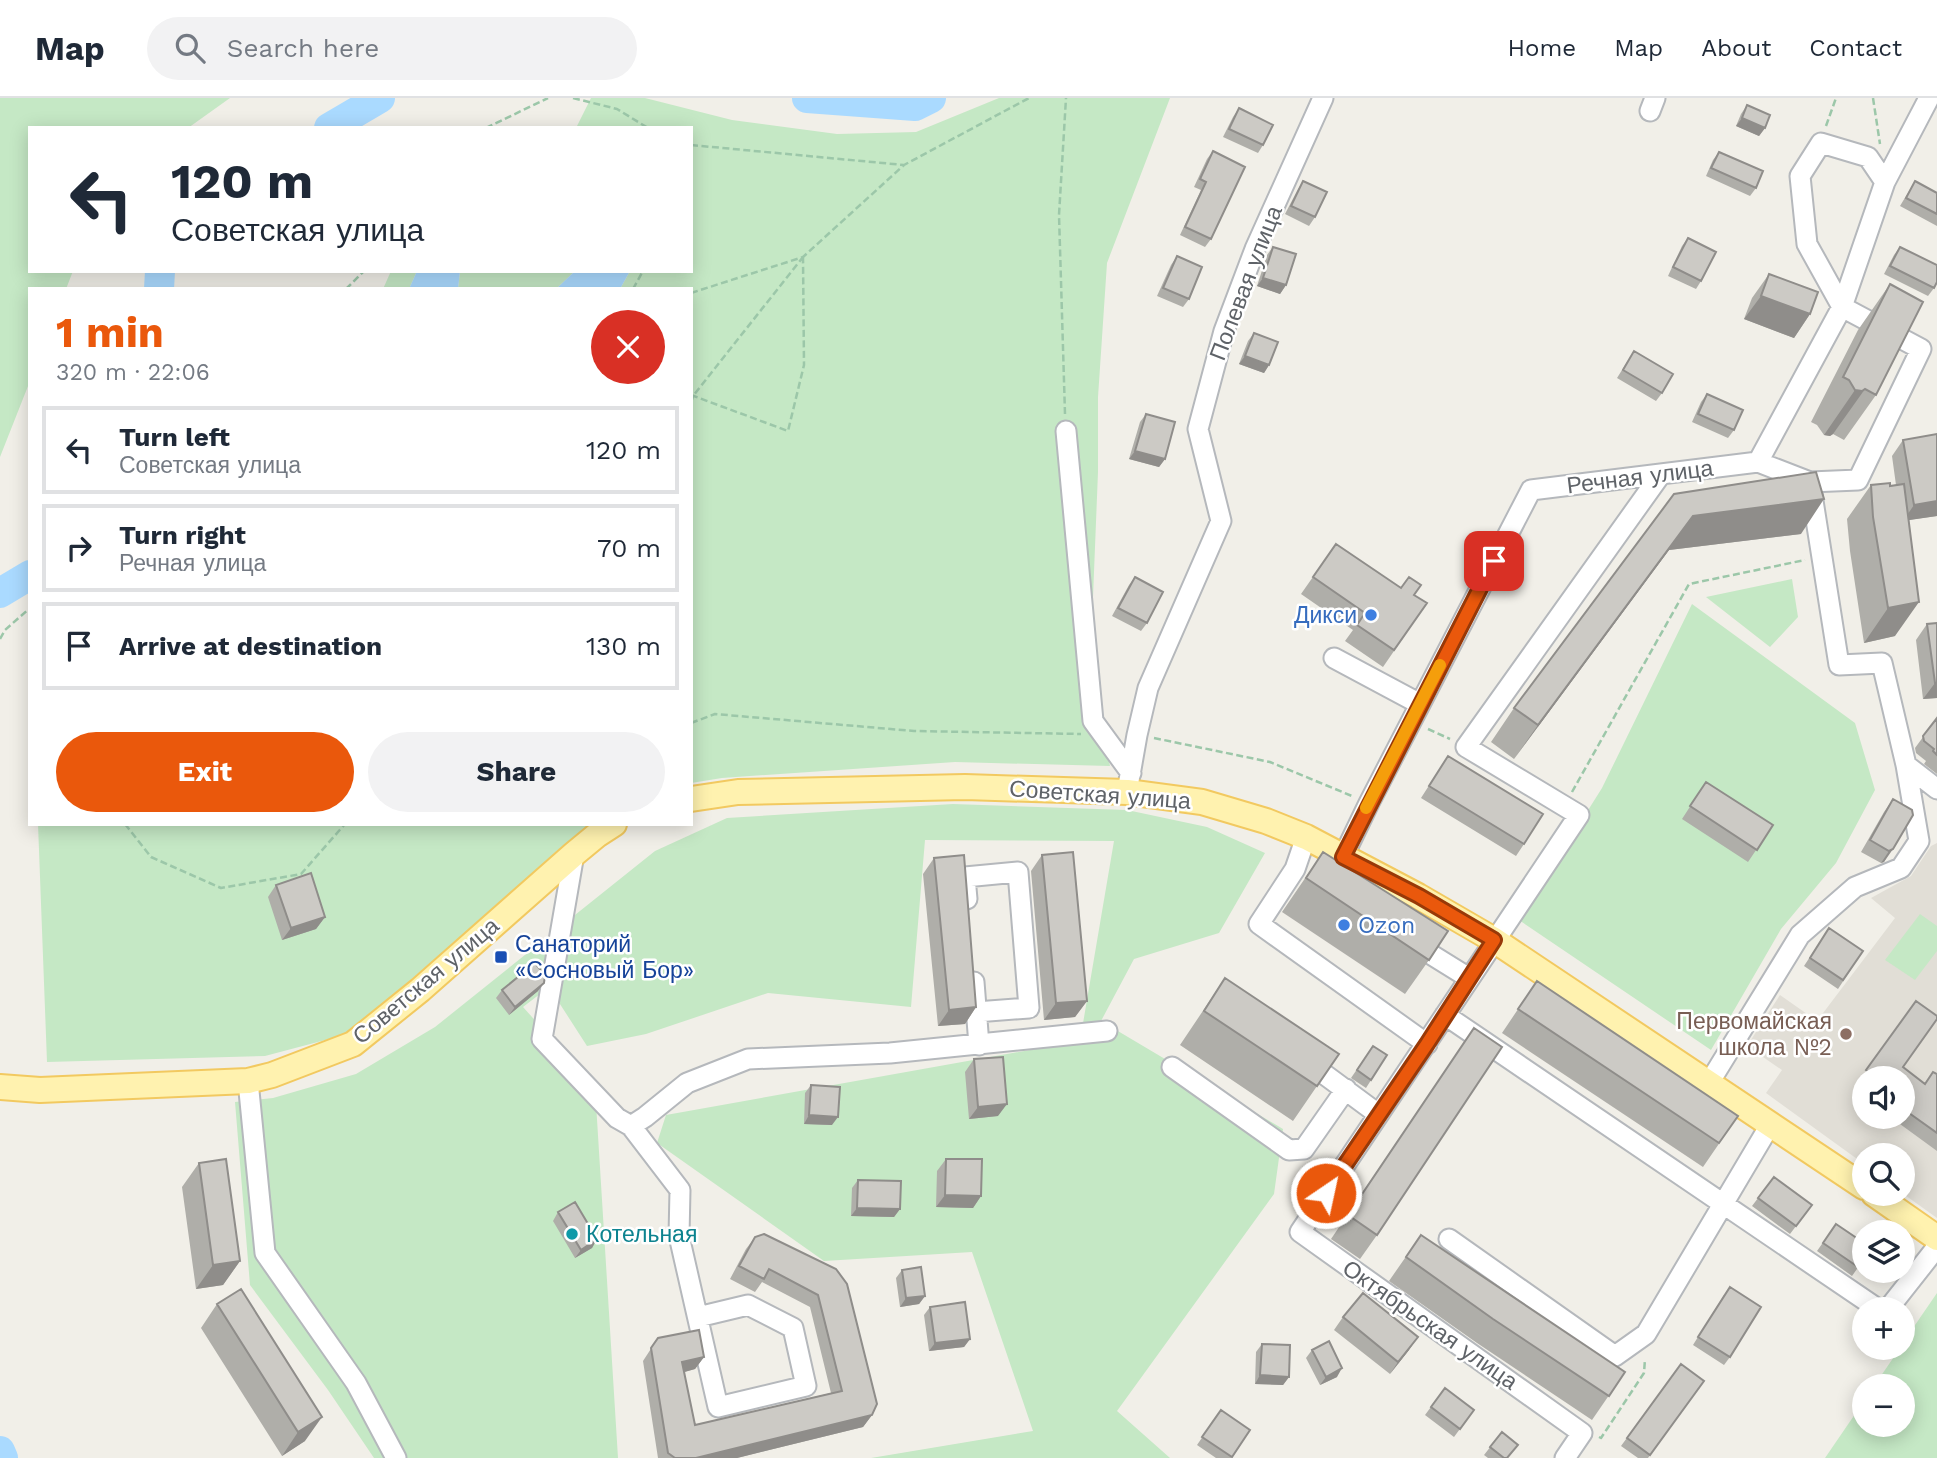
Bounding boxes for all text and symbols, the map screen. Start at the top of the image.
search box [147,17,637,80]
text: Map [35,29,105,68]
icon: search [171,29,209,67]
text: Search here [227,33,379,63]
text: Home [1508,34,1576,62]
text: Map [1614,34,1663,62]
text: About [1701,34,1771,62]
text: Contact [1809,34,1902,62]
text: 120 m [171,152,313,210]
icon: left [56,154,147,245]
street label: Полевая улица [1204,202,1288,364]
text: Советская улица [171,211,424,249]
text: 1 min [56,308,164,357]
button: close [591,310,665,384]
text: 320 m · 22:06 [56,359,210,386]
text: Turn left [119,422,230,452]
icon: left [60,431,98,469]
text: 120 m [586,435,661,465]
text: Советская улица [119,452,301,479]
street label: Речная улица [1565,455,1715,499]
text: Turn right [119,520,246,550]
icon: right [60,529,98,567]
pin [1464,531,1524,591]
text: 70 m [597,533,661,563]
icon: arrive [1475,542,1513,580]
text: Речная улица [119,550,266,577]
place label: Дикси [1294,602,1357,629]
marker: Дикси [1363,607,1379,623]
icon: arrive [60,627,98,665]
text: Arrive at destination [119,631,382,661]
text: 130 m [586,631,661,661]
button: Exit [56,732,354,812]
button: Share [368,732,665,812]
street label: Советская улица [1008,775,1192,815]
street label: Советская улица [348,912,505,1050]
place label: Ozon [1358,912,1415,939]
marker: Ozon [1336,917,1352,933]
place label: Санаторий «Сосновый Бор» [515,931,694,984]
marker: Санаторий «Сосновый Бор» [493,949,509,965]
place label: Первомайская школа №2 [1676,1008,1832,1061]
marker: Первомайская школа №2 [1838,1026,1854,1042]
map controls [1852,1066,1915,1437]
button: sound [1852,1066,1915,1129]
button: search [1852,1143,1915,1206]
position arrow [1289,1156,1363,1230]
button: layers [1852,1220,1915,1283]
place label: Котельная [586,1221,697,1248]
marker: Котельная [564,1226,580,1242]
street label: Октябрьская улица [1337,1254,1523,1396]
button: + [1852,1297,1915,1360]
button: − [1852,1374,1915,1437]

